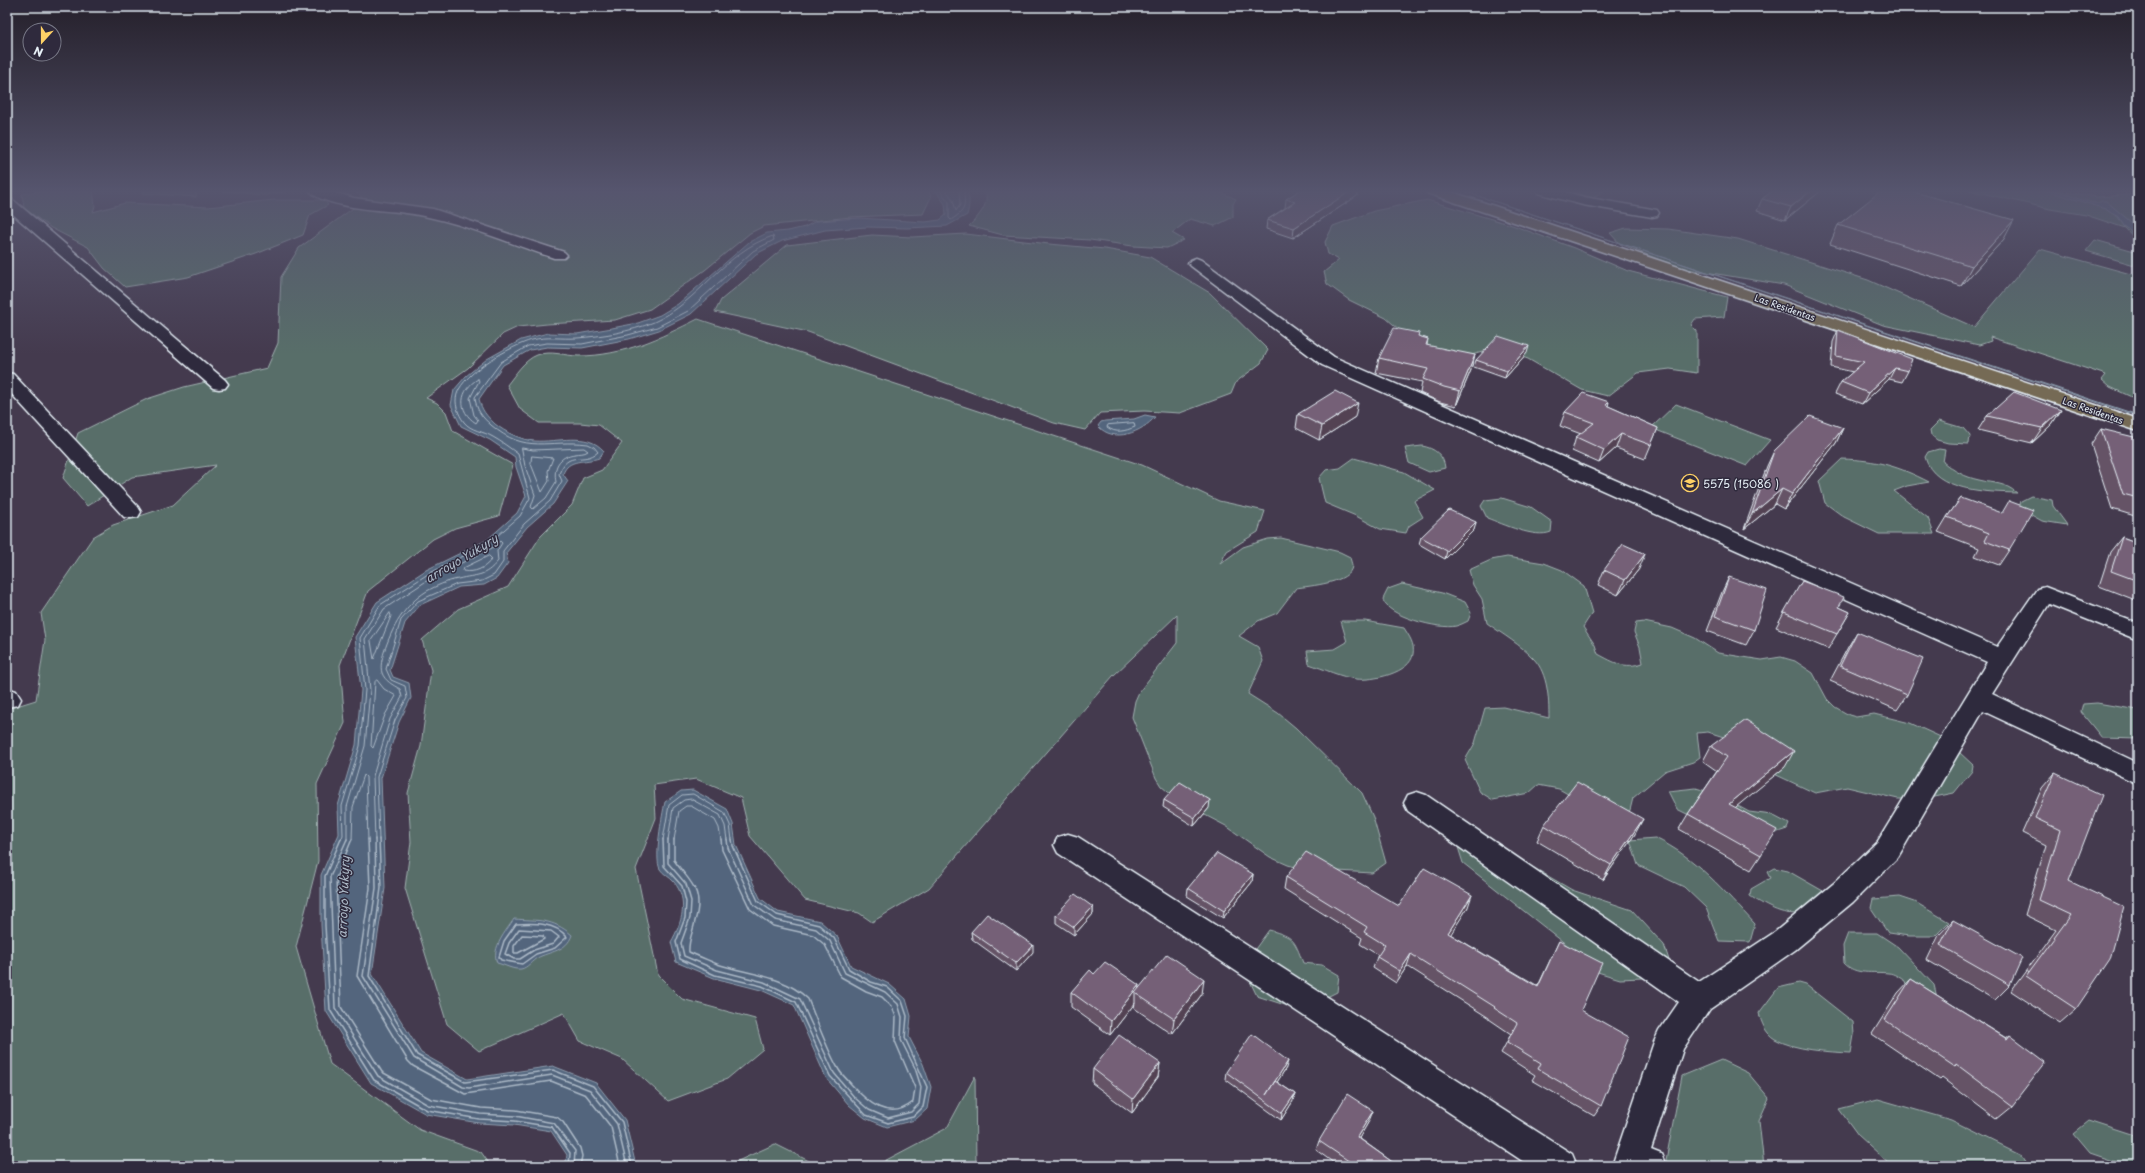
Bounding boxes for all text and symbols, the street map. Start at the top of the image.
north arrow [22,22,62,62]
text: N [31,42,45,61]
street label: Las Residentas [1753,290,1817,324]
street label: Las Residentas [2061,393,2125,427]
school or university icon: 5575 (15086 ) [1680,473,1700,493]
place label: 5575 (15086 ) [1703,475,1779,492]
water label: arroyo Yukyry [421,529,502,587]
water label: arroyo Yukyry [333,854,353,938]

